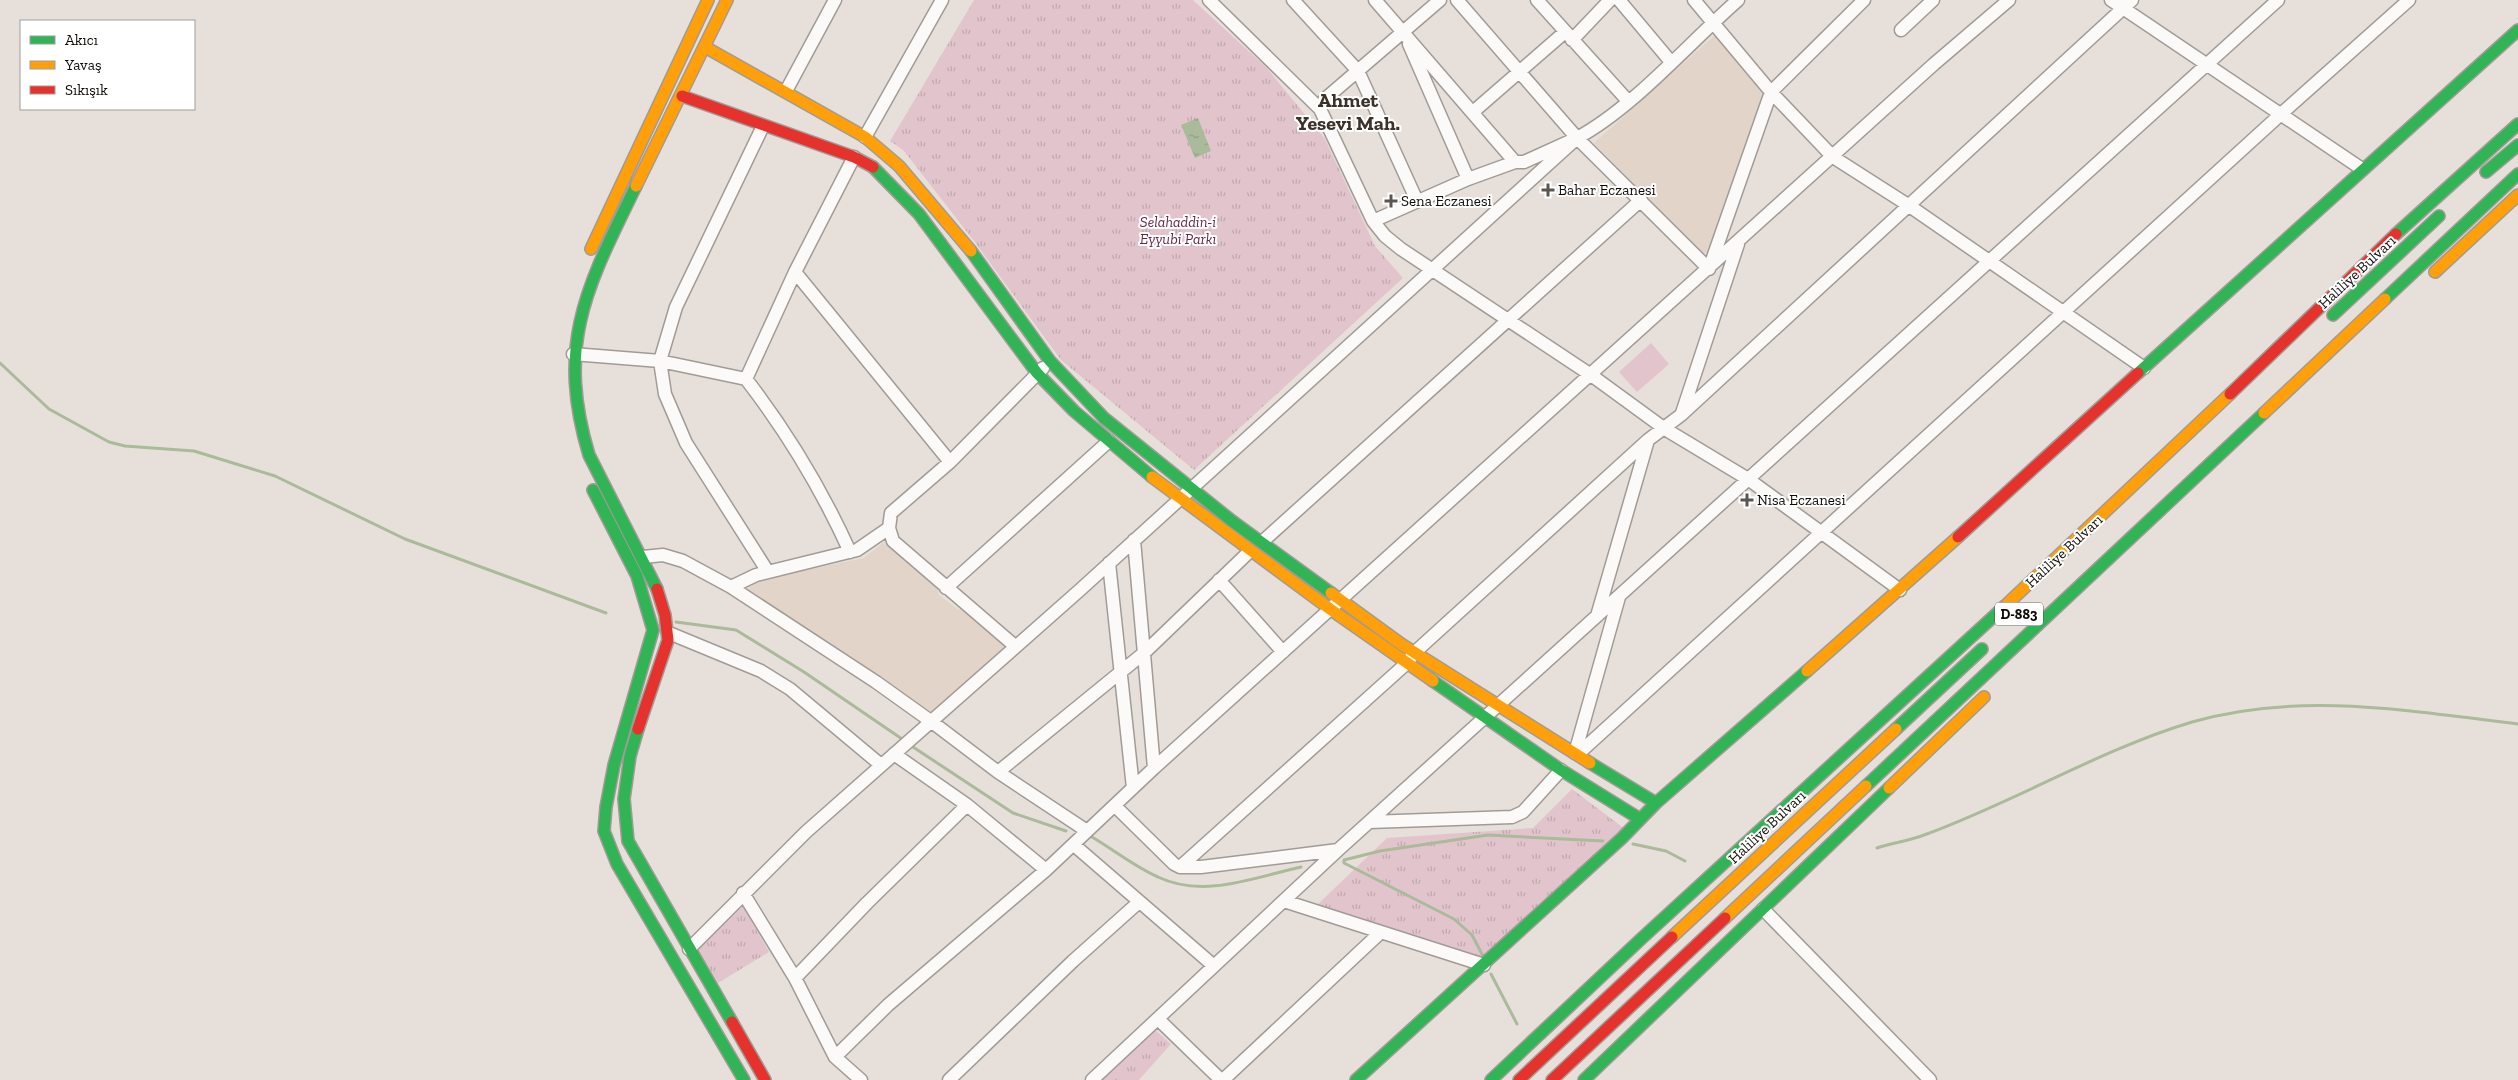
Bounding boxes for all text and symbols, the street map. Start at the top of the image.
legend [20,20,195,110]
text: Akıcı [65,31,98,49]
text: Yavaş [64,56,102,74]
text: Sıkışık [65,81,108,99]
district label: Ahmet Yesevi Mah. [1296,88,1400,135]
place label: Bahar Eczanesi [1558,181,1656,199]
marker: Bahar Eczanesi [1542,184,1554,196]
place label: Sena Eczanesi [1401,192,1492,210]
marker: Sena Eczanesi [1385,195,1397,207]
park label: Selahaddin-i Eyyubi Parkı [1140,213,1216,248]
street label: Haliliye Bulvarı [2315,232,2399,312]
place label: Nisa Eczanesi [1757,491,1846,509]
marker: Nisa Eczanesi [1741,494,1753,506]
street label: Haliliye Bulvarı [2022,511,2106,591]
road number: D-883 [1995,602,2043,626]
street label: Haliliye Bulvarı [1725,787,1809,867]

